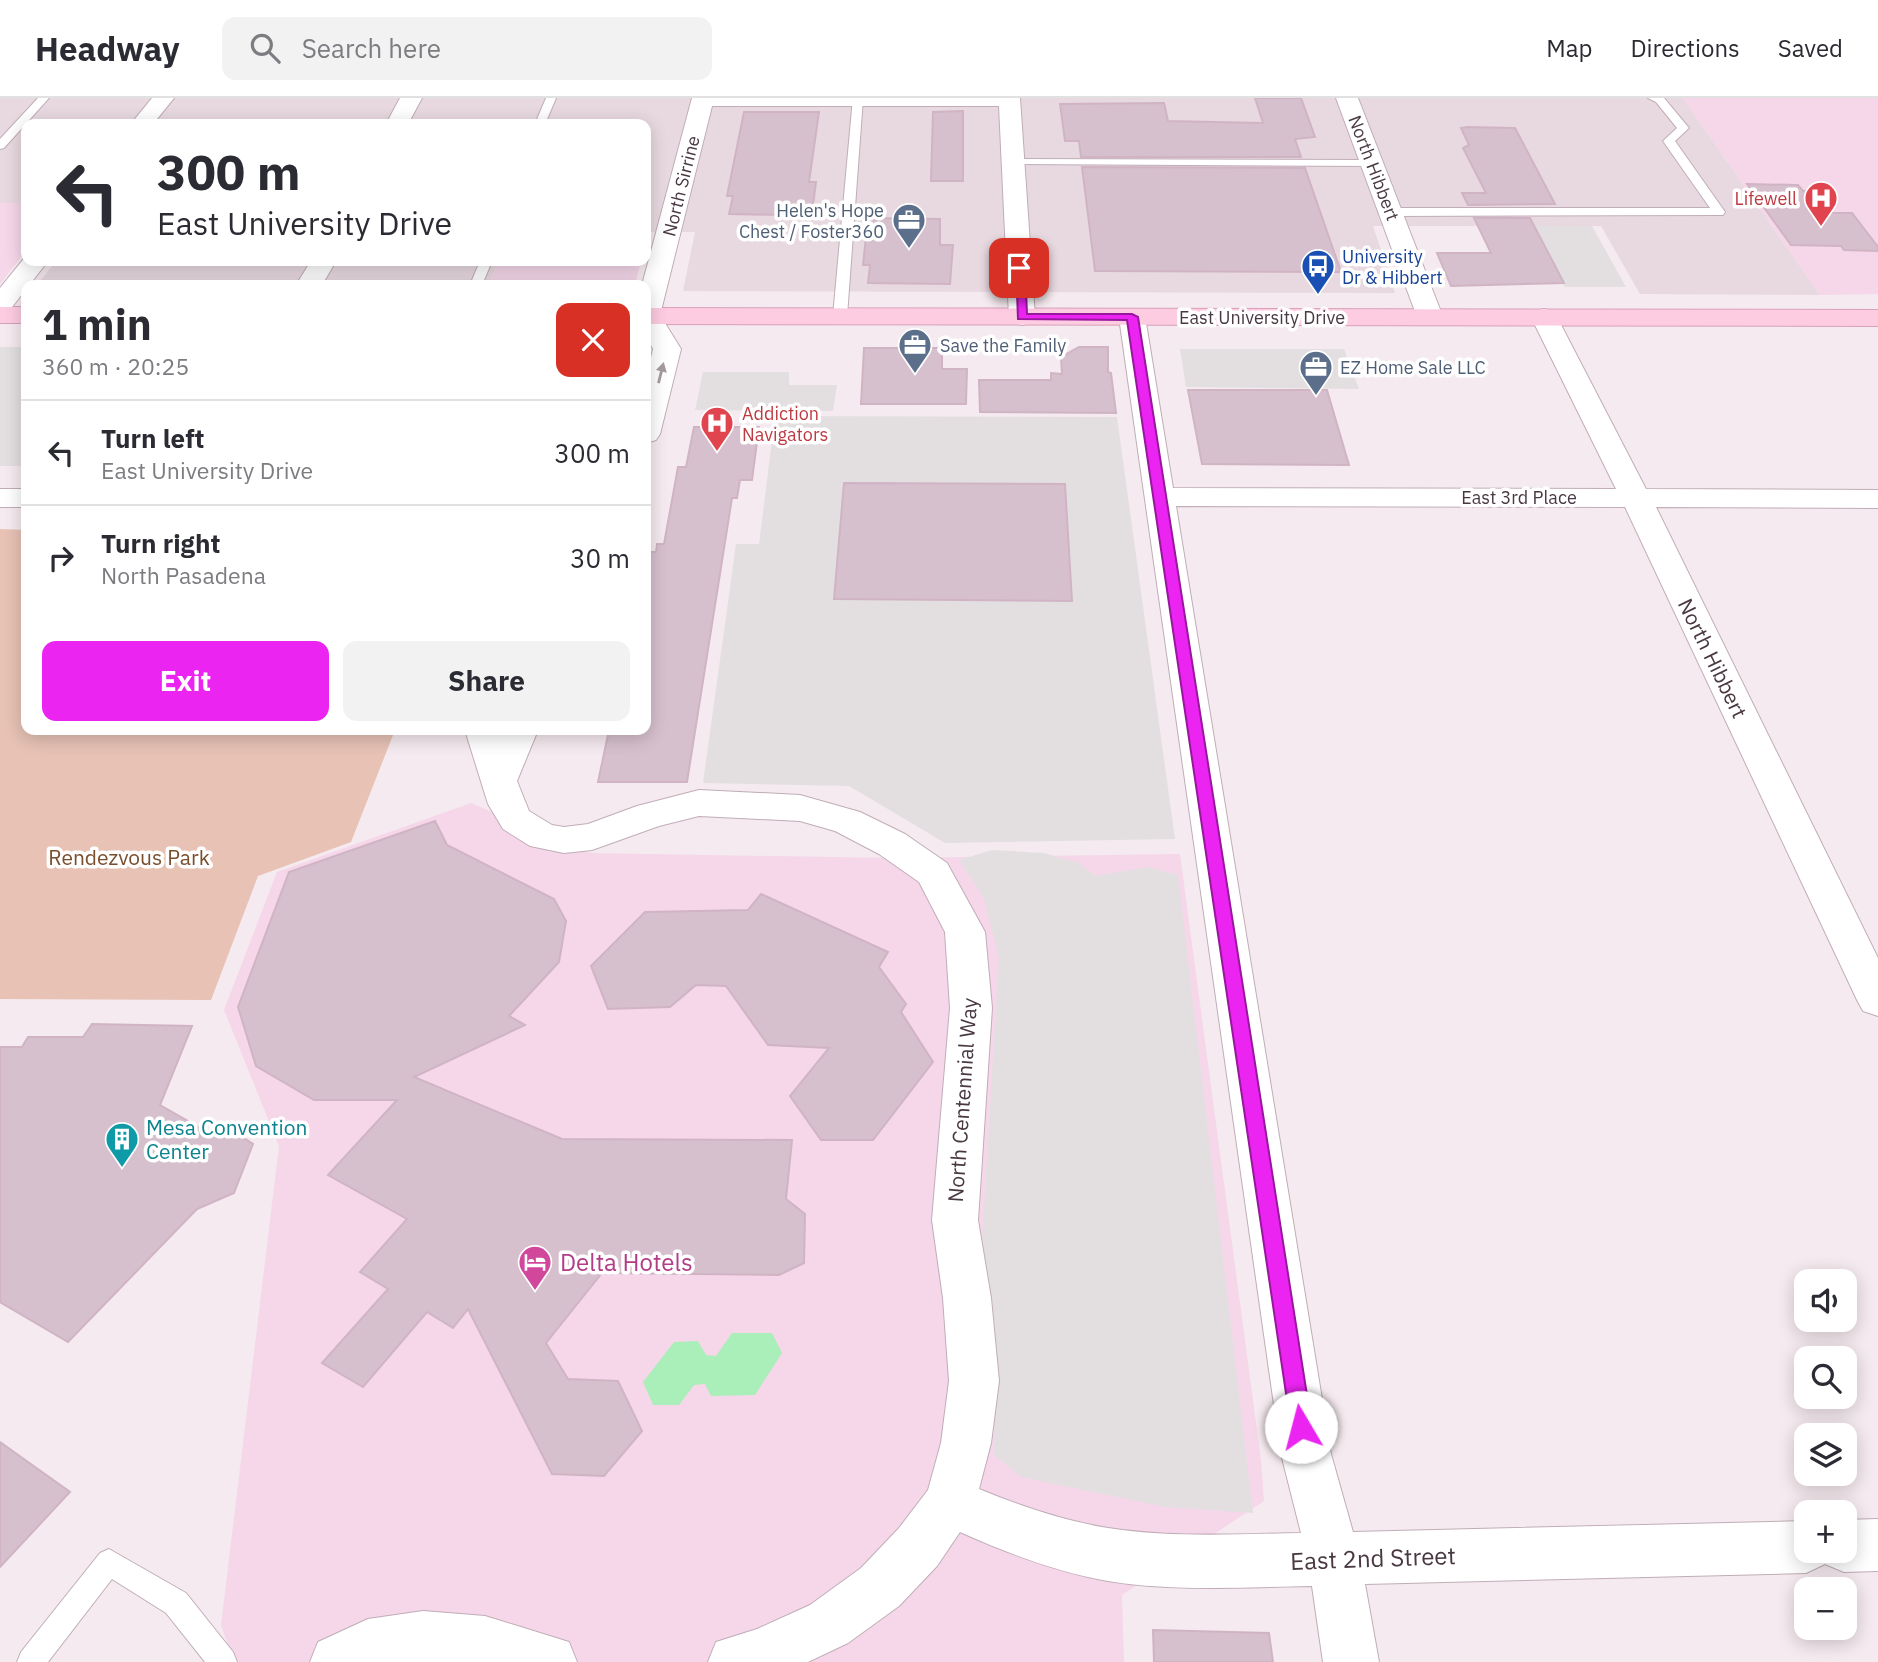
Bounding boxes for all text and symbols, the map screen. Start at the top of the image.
search box [222,17,712,80]
text: Headway [35,27,180,70]
icon: search [246,29,284,67]
text: Search here [302,31,441,65]
text: Map [1546,32,1592,64]
text: Directions [1630,32,1740,64]
text: Saved [1778,32,1843,64]
street label: North Hibbert [1343,112,1405,224]
street label: North Sirrine [657,133,705,239]
text: 300 m [157,140,301,203]
icon: left [42,147,133,238]
hospital icon: Lifewell [1802,179,1840,228]
place label: Lifewell [1735,187,1797,210]
place label: Helen's Hope Chest / Foster360 [739,199,884,243]
office icon: Helen's Hope Chest / Foster360 [890,201,928,250]
text: East University Drive [157,202,452,244]
pin [989,238,1049,298]
place label: University Dr & Hibbert [1342,245,1443,289]
bus stop icon: University Dr & Hibbert [1299,247,1337,296]
icon: arrive [1000,249,1038,287]
text: 1 min [42,297,152,352]
button: close [556,303,630,377]
street label: East University Drive [1179,306,1345,329]
office icon: Save the Family [896,326,934,375]
place label: Save the Family [940,334,1066,357]
office icon: EZ Home Sale LLC [1297,348,1335,397]
text: 360 m · 20:25 [42,351,189,381]
place label: EZ Home Sale LLC [1340,356,1486,379]
one-way arrow [656,362,667,384]
place label: Addiction Navigators [742,402,828,446]
hospital icon: Addiction Navigators [698,404,736,453]
text: Turn left [101,421,204,455]
icon: left [42,434,80,472]
text: 300 m [554,436,630,470]
text: East University Drive [101,455,313,485]
street label: East 3rd Place [1461,486,1577,509]
text: Turn right [101,526,220,560]
icon: right [42,539,80,577]
text: 30 m [570,541,630,575]
text: North Pasadena [101,560,266,590]
street label: North Hibbert [1672,594,1754,722]
button: Exit [42,641,329,721]
button: Share [343,641,630,721]
park label: Rendezvous Park [48,843,210,871]
street label: North Centennial Way [941,996,983,1203]
place label: Mesa Convention Center [146,1113,307,1165]
building icon: Mesa Convention Center [103,1120,141,1169]
hotel icon: Delta Hotels [516,1243,554,1292]
place label: Delta Hotels [560,1246,693,1278]
map controls [1794,1269,1857,1640]
button: sound [1794,1269,1857,1332]
button: search [1794,1346,1857,1409]
position arrow [1264,1390,1338,1464]
button: layers [1794,1423,1857,1486]
button: + [1794,1500,1857,1563]
street label: East 2nd Street [1290,1539,1456,1577]
button: − [1794,1577,1857,1640]

